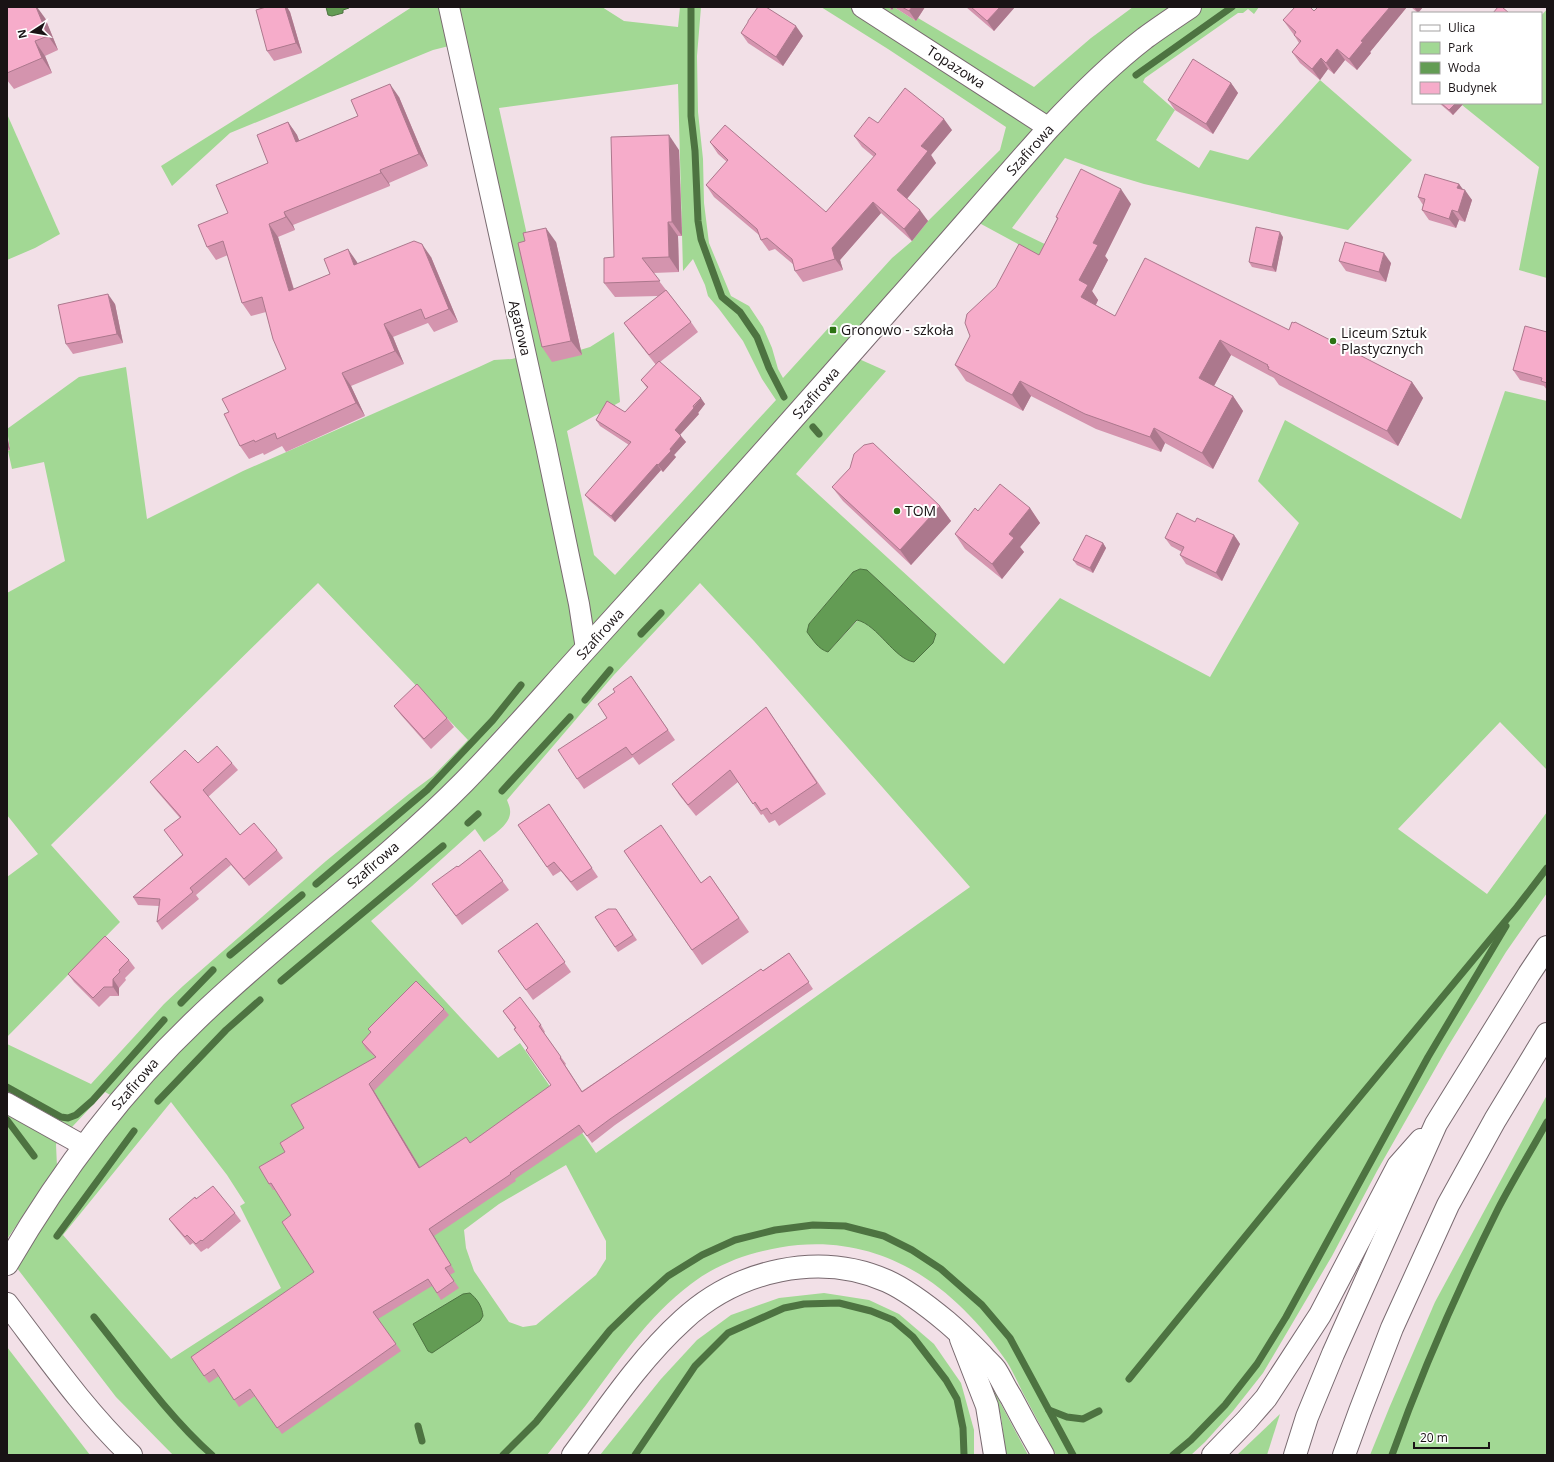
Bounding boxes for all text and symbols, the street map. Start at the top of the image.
north arrow [12,12,52,52]
legend [1412,12,1542,104]
text: Ulica [1448,19,1475,36]
text: N [13,28,30,40]
text: Park [1448,39,1474,56]
street label: Topazowa [923,41,989,93]
text: Woda [1448,59,1480,76]
text: Budynek [1448,79,1498,96]
street label: Szafirowa [1001,120,1058,179]
street label: Agatowa [505,298,536,357]
place label: Gronowo - szkoła [841,320,954,339]
place label: Liceum Sztuk Plastycznych [1341,323,1427,358]
marker: Gronowo - szkoła [828,325,838,335]
marker: Liceum Sztuk Plastycznych [1328,336,1338,346]
street label: Szafirowa [788,363,843,423]
place label: TOM [905,501,936,520]
marker: TOM [892,506,902,516]
street label: Szafirowa [571,604,628,663]
street label: Szafirowa [343,837,403,892]
street label: Szafirowa [107,1054,162,1114]
scale bar [1414,1424,1489,1450]
text: 20 m [1420,1429,1448,1446]

